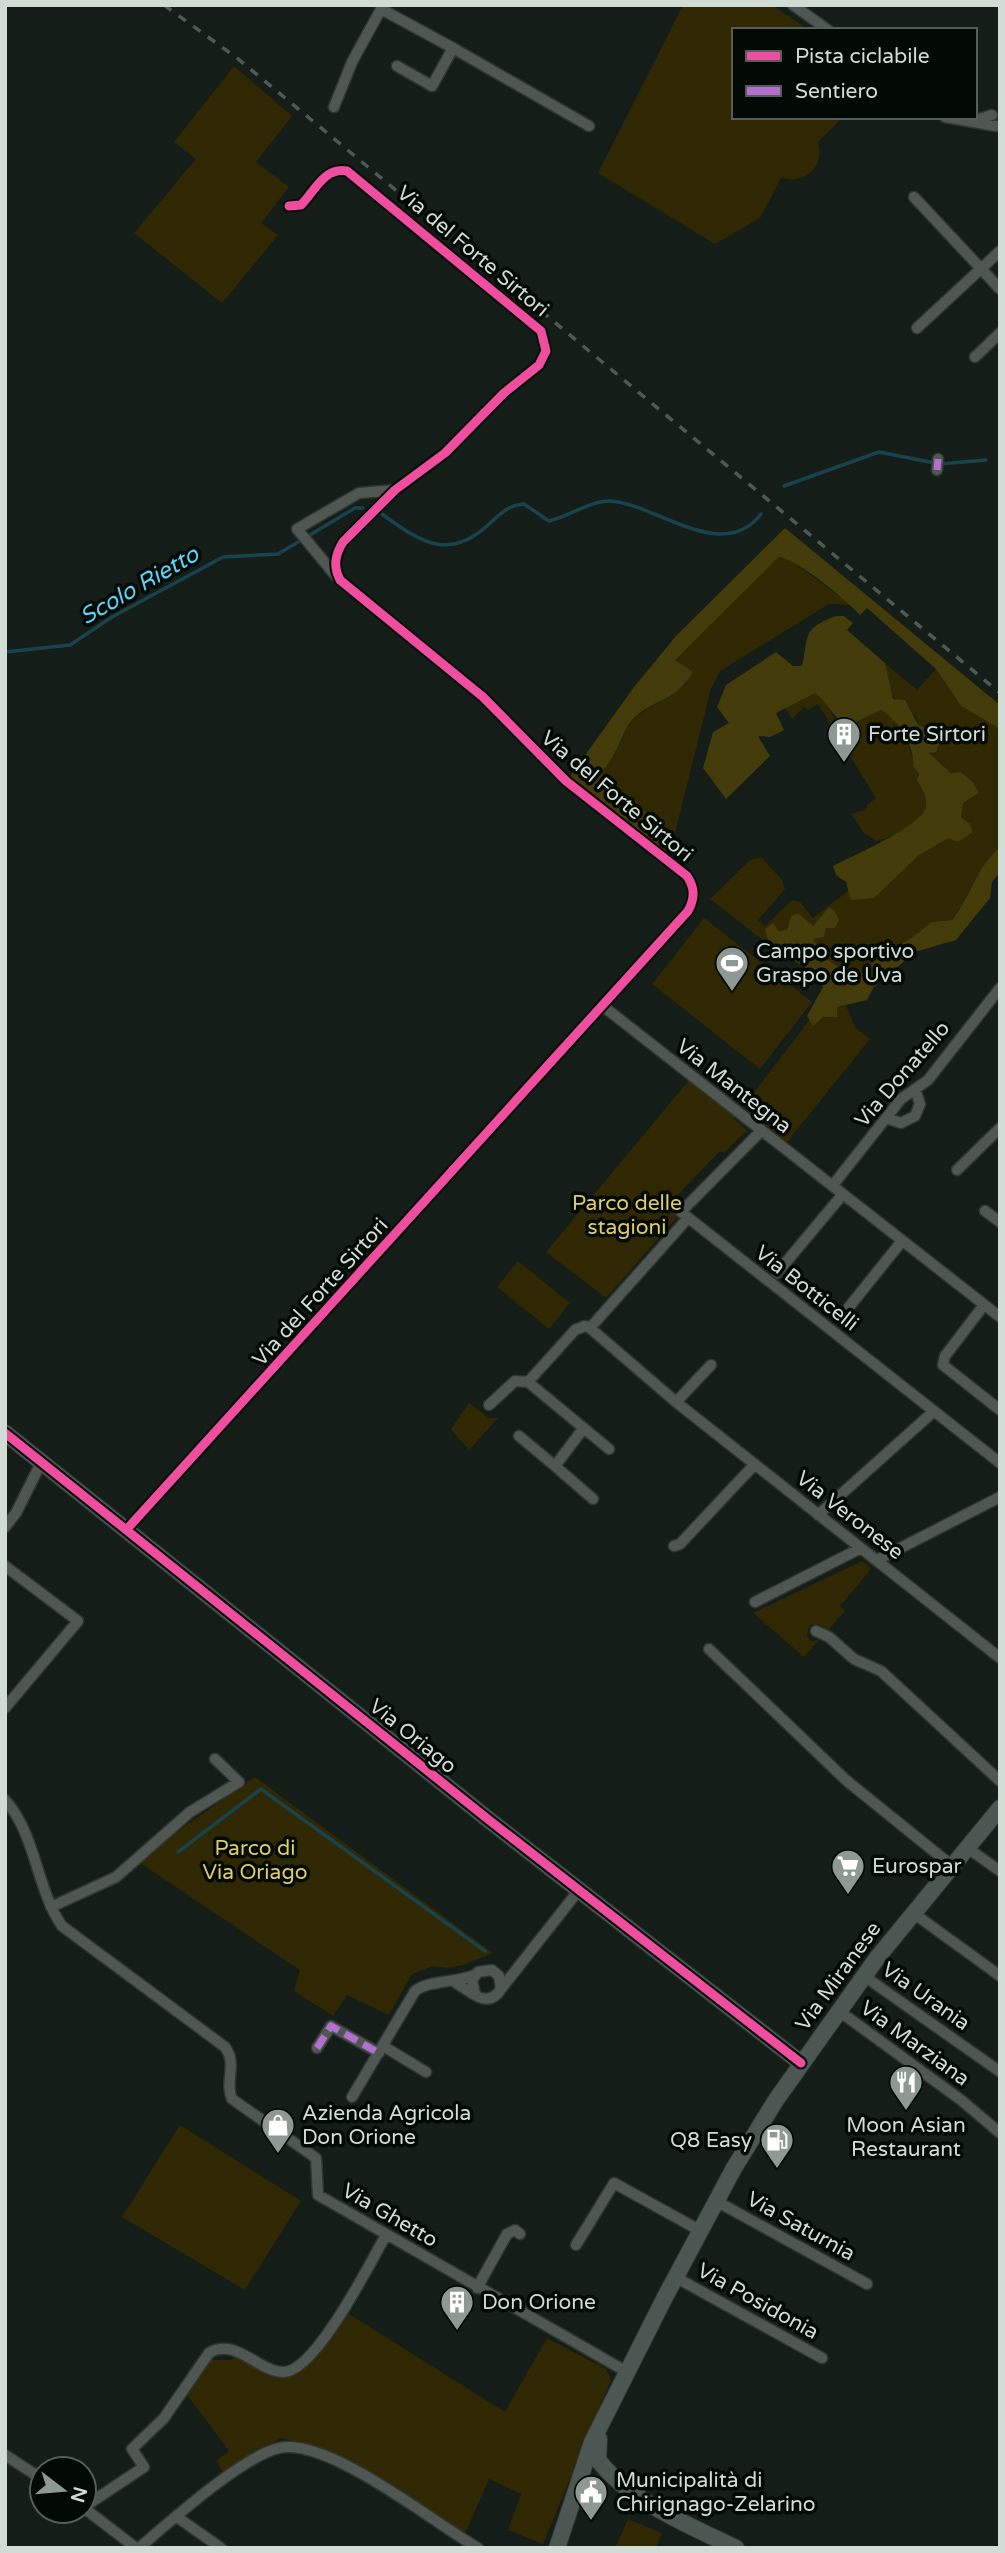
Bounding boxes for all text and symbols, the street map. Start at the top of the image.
legend [732,28,977,119]
text: Pista ciclabile [795,44,930,69]
text: Sentiero [795,79,878,104]
street label: Via del Forte Sirtori [392,181,554,322]
water label: Scolo Rietto [75,540,205,631]
building icon: Forte Sirtori [825,715,863,764]
place label: Forte Sirtori [868,722,986,747]
street label: Via del Forte Sirtori [536,726,698,867]
place label: Campo sportivo Graspo de Uva [756,939,914,988]
sports icon: Campo sportivo Graspo de Uva [713,944,751,993]
street label: Via Donatello [850,1016,955,1132]
street label: Via Mantegna [671,1034,796,1139]
park label: Parco delle stagioni [572,1191,682,1240]
street label: Via del Forte Sirtori [247,1213,393,1372]
street label: Via Botticelli [750,1240,863,1336]
street label: Via Veronese [791,1466,908,1565]
street label: Via Oriago [364,1694,461,1779]
park label: Parco di Via Oriago [203,1836,307,1885]
supermarket icon: Eurospar [829,1847,867,1896]
place label: Eurospar [872,1854,962,1879]
street label: Via Miranese [790,1917,886,2036]
street label: Via Urania [877,1957,975,2036]
street label: Via Marziana [855,1995,974,2091]
restaurant icon: Moon Asian Restaurant [887,2063,925,2112]
place label: Azienda Agricola Don Orione [302,2101,471,2150]
shop icon: Azienda Agricola Don Orione [259,2106,297,2155]
place label: Moon Asian Restaurant [846,2113,966,2162]
fuel station icon: Q8 Easy [758,2121,796,2170]
place label: Q8 Easy [670,2128,752,2153]
street label: Via Ghetto [338,2178,442,2253]
street label: Via Saturnia [742,2186,859,2266]
street label: Via Posidonia [693,2258,823,2345]
building icon: Don Orione [438,2283,476,2332]
place label: Don Orione [482,2290,596,2315]
north arrow [28,2455,98,2525]
place label: Municipalità di Chirignago-Zelarino [616,2468,815,2517]
public building icon: Municipalità di Chirignago-Zelarino [572,2473,610,2522]
text: N [66,2484,91,2505]

